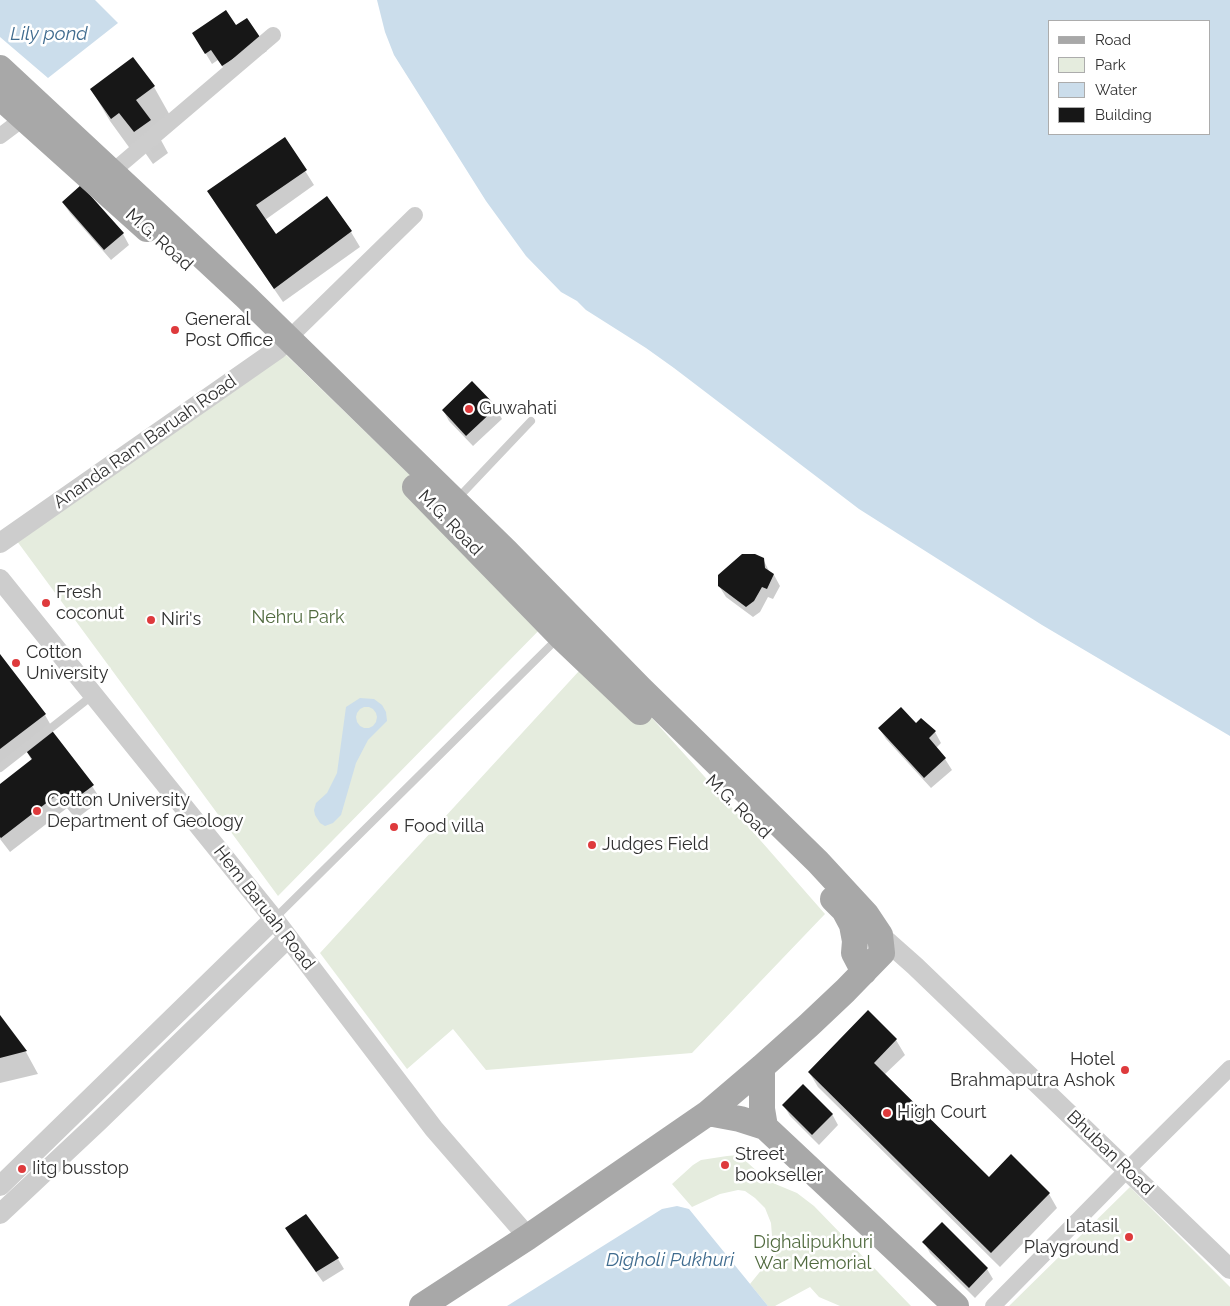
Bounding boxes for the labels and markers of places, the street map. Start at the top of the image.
place label: General Post Office [185,309,273,352]
marker: General Post Office [169,324,181,336]
place label: Guwahati [479,398,557,420]
marker: Guwahati [463,403,475,415]
place label: Fresh coconut [56,582,124,624]
marker: Fresh coconut [40,597,52,609]
place label: Niri's [161,609,201,631]
marker: Niri's [145,614,157,626]
place label: Cotton University [26,642,108,684]
marker: Cotton University [10,657,22,669]
place label: Cotton University Department of Geology [47,790,244,832]
marker: Cotton University Department of Geology [31,805,43,817]
place label: Food villa [404,816,484,838]
marker: Food villa [388,821,400,833]
place label: Judges Field [602,834,709,856]
marker: Judges Field [586,839,598,851]
place label: Hotel Brahmaputra Ashok [950,1049,1115,1092]
marker: Hotel Brahmaputra Ashok [1119,1064,1131,1076]
place label: High Court [897,1102,987,1124]
marker: High Court [881,1107,893,1119]
place label: Street bookseller [735,1144,823,1186]
place label: Iitg busstop [32,1158,129,1180]
marker: Street bookseller [719,1159,731,1171]
marker: Iitg busstop [16,1163,28,1175]
place label: Latasil Playground [1024,1216,1119,1258]
marker: Latasil Playground [1123,1231,1135,1243]

